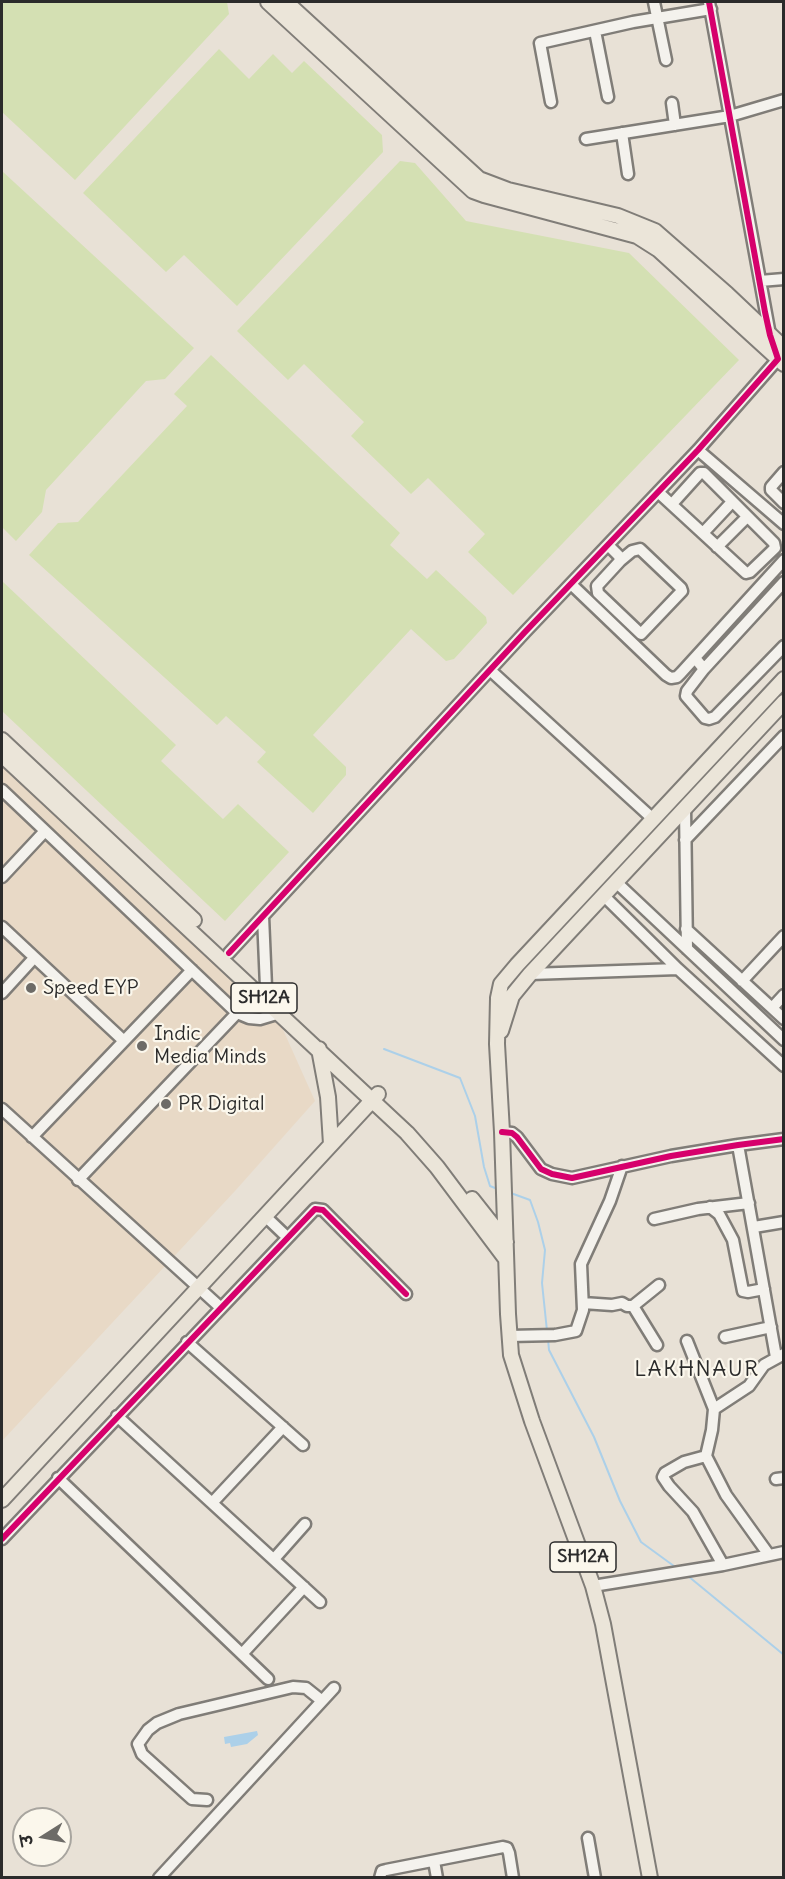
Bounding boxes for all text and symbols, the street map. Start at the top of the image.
place label: Speed EYP [43,976,138,1000]
marker: Speed EYP [24,981,38,995]
road number: SH12A [231,983,297,1013]
place label: Indic Media Minds [154,1022,266,1069]
marker: Indic Media Minds [135,1039,149,1053]
place label: PR Digital [178,1092,264,1116]
marker: PR Digital [159,1097,173,1111]
district label: LAKHNAUR [634,1357,760,1383]
road number: SH12A [550,1542,616,1572]
north arrow [12,1807,72,1867]
text: उ [15,1833,37,1847]

